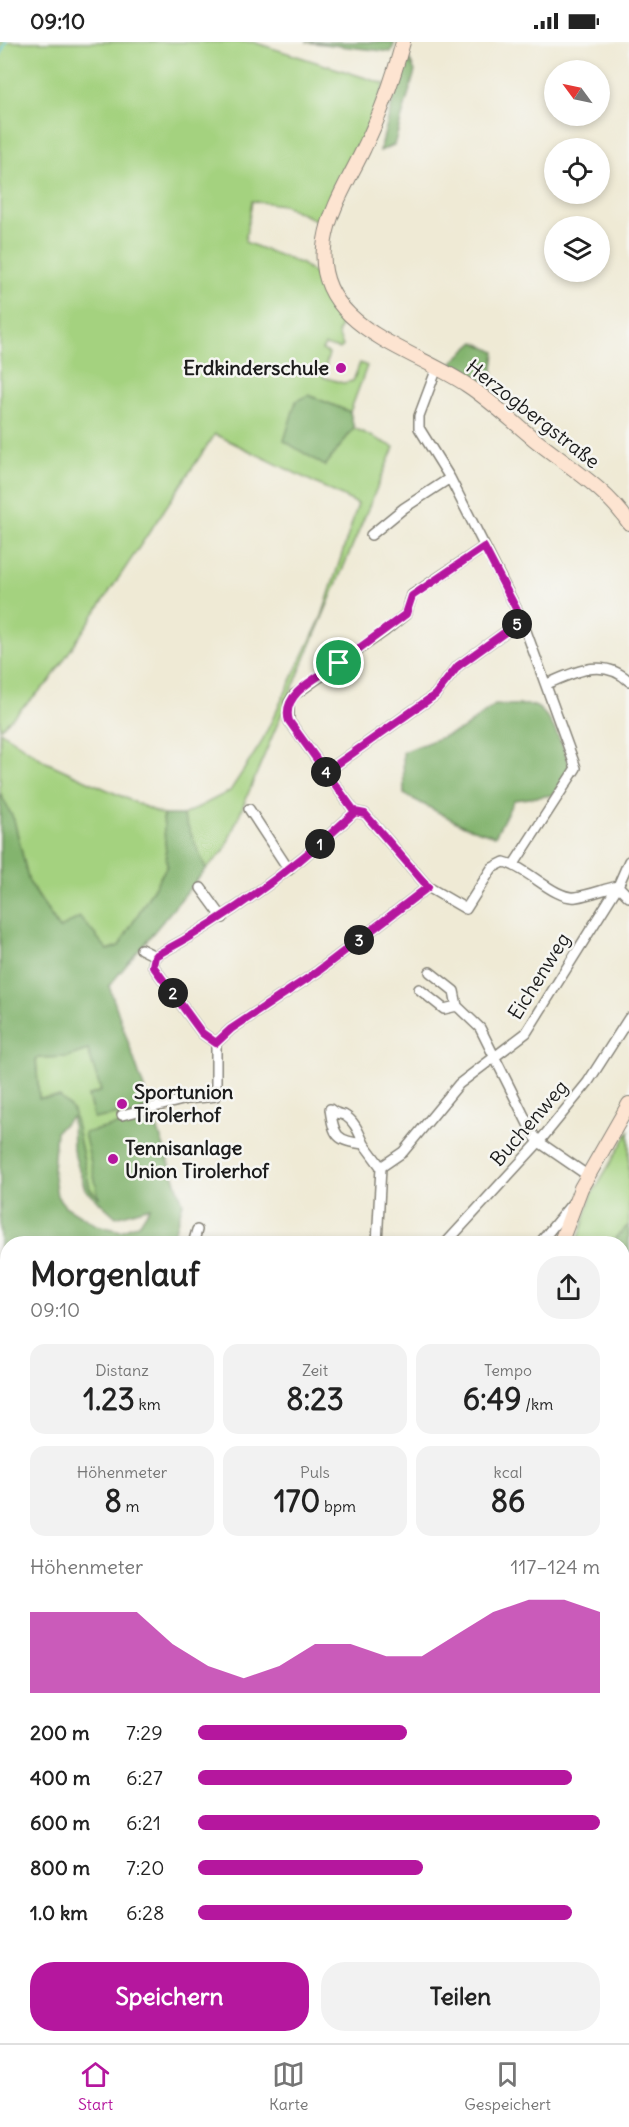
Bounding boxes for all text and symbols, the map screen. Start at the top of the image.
text: 09:10 [30,7,85,35]
north arrow [544,60,610,126]
map controls [544,60,610,282]
button: locate [544,138,610,204]
button: layers [544,216,610,282]
street label: Herzogbergstraße [461,354,605,474]
place label: Erdkinderschule [183,355,329,380]
marker: Erdkinderschule [334,361,348,375]
pin: 5 [502,609,532,639]
text: 5 [512,614,522,634]
pin [313,637,364,688]
icon: arrive [322,646,355,679]
pin: 4 [311,757,341,787]
text: 4 [321,762,331,782]
pin: 1 [305,829,335,859]
text: 1 [317,834,323,854]
pin: 3 [344,925,374,955]
street label: Eichenweg [502,928,575,1024]
text: 3 [354,930,364,950]
pin: 2 [158,978,188,1008]
text: 2 [169,983,177,1003]
street label: Buchenweg [484,1074,573,1171]
place label: Sportunion Tirolerhof [134,1079,234,1127]
marker: Sportunion Tirolerhof [115,1097,129,1111]
place label: Tennisanlage Union Tirolerhof [125,1135,270,1183]
marker: Tennisanlage Union Tirolerhof [106,1152,120,1166]
text: Morgenlauf [30,1253,200,1295]
button: share [537,1256,600,1319]
text: 09:10 [30,1297,80,1322]
text: Distanz [95,1360,149,1380]
text: Zeit [302,1360,328,1380]
text: Tempo [484,1360,532,1380]
text: 1.23 [83,1380,135,1418]
text: 8:23 [286,1380,344,1418]
text: 6:49 [463,1380,521,1418]
text: km [135,1394,161,1414]
text: /km [521,1394,553,1414]
text: Höhenmeter [77,1462,167,1482]
text: Puls [300,1462,330,1482]
text: kcal [494,1462,522,1482]
text: 8 [104,1482,122,1520]
text: 170 [274,1482,320,1520]
text: 86 [491,1482,525,1520]
text: m [122,1496,140,1516]
text: bpm [320,1496,356,1516]
text: Höhenmeter [30,1554,143,1579]
text: 117–124 m [511,1554,600,1579]
text: 200 m [30,1720,90,1745]
text: 7:29 [126,1720,163,1745]
text: 400 m [30,1765,90,1790]
text: 6:27 [126,1765,163,1790]
text: 600 m [30,1810,90,1835]
text: 6:21 [126,1810,161,1835]
text: 800 m [30,1855,90,1880]
text: 7:20 [126,1855,164,1880]
text: 1.0 km [30,1900,88,1925]
text: 6:28 [126,1900,165,1925]
button: Speichern [30,1962,309,2031]
button: Teilen [321,1962,600,2031]
tab: Start [78,2058,113,2114]
tab: Karte [269,2058,308,2114]
tab: Gespeichert [464,2058,551,2114]

